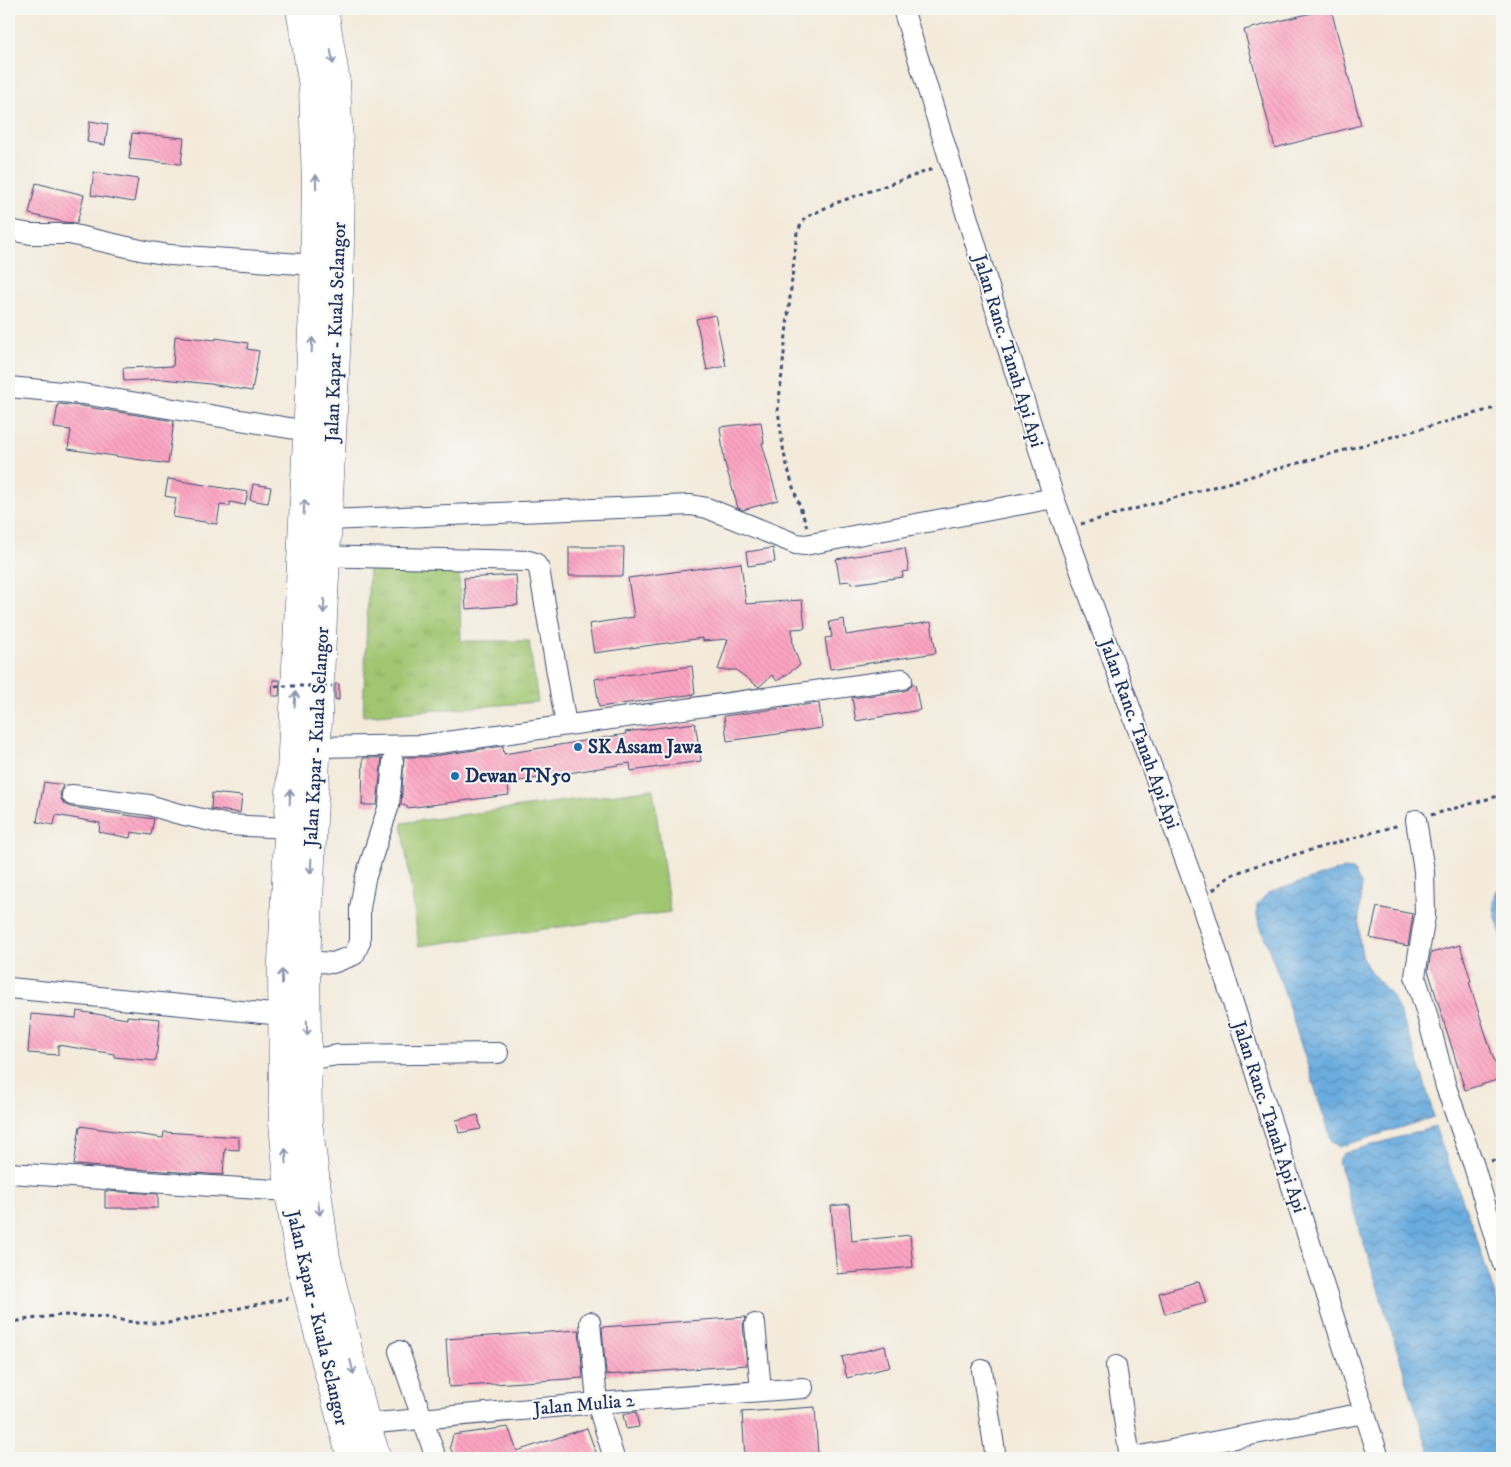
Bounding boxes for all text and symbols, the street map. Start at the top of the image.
one-way arrow [328,48,338,64]
one-way arrow [311,175,321,191]
street label: Jalan Kapar - Kuala Selangor [321,222,351,444]
street label: Jalan Ranc. Tanah Api Api [967,250,1048,450]
one-way arrow [307,337,316,353]
one-way arrow [299,499,308,515]
one-way arrow [319,598,328,614]
street label: Jalan Kapar - Kuala Selangor [300,626,334,850]
street label: Jalan Ranc. Tanah Api Api [1093,634,1184,832]
one-way arrow [290,691,299,707]
place label: SK Assam Jawa [588,736,703,759]
marker: SK Assam Jawa [572,741,584,753]
place label: Dewan TN50 [465,765,571,788]
marker: Dewan TN50 [449,770,461,782]
one-way arrow [286,789,295,805]
one-way arrow [306,858,316,874]
one-way arrow [277,969,287,985]
street label: Jalan Ranc. Tanah Api Api [1226,1016,1311,1216]
one-way arrow [302,1020,312,1036]
one-way arrow [281,1149,291,1165]
one-way arrow [315,1199,325,1215]
street label: Jalan Kapar - Kuala Selangor [281,1206,353,1428]
one-way arrow [348,1358,357,1374]
street label: Jalan Mulia 2 [531,1389,636,1421]

